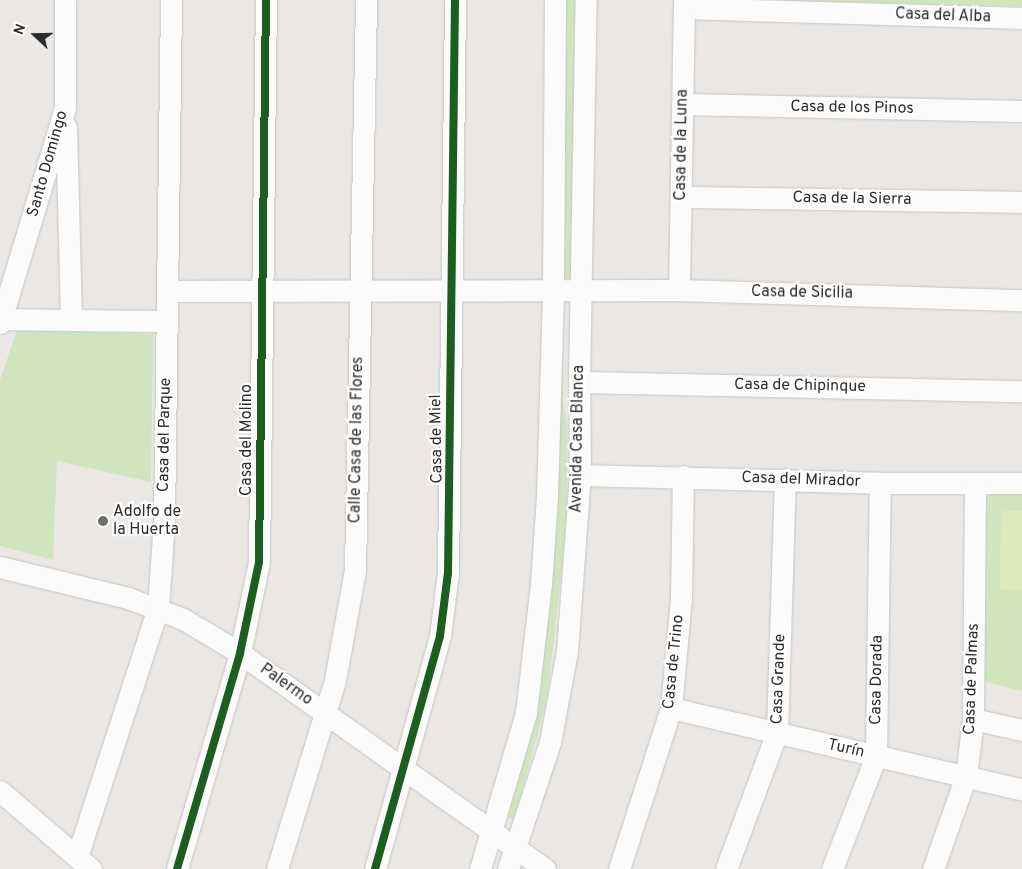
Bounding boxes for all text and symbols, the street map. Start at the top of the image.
street label: Casa del Alba [894,5,992,27]
north arrow [10,10,60,60]
text: N [11,22,30,37]
street label: Casa de la Luna [671,89,693,201]
street label: Casa de los Pinos [790,97,914,119]
street label: Santo Domingo [24,109,72,219]
street label: Casa de la Sierra [792,188,912,210]
street label: Casa de Sicilia [751,283,853,303]
street label: Calle Casa de las Flores [346,356,368,524]
street label: Avenida Casa Blanca [567,365,589,513]
street label: Casa de Chipinque [734,375,866,397]
street label: Casa del Parque [154,378,176,492]
street label: Casa del Molino [237,384,257,496]
street label: Casa de Miel [427,394,447,484]
street label: Casa del Mirador [741,468,861,492]
place label: Adolfo de la Huerta [113,502,181,540]
marker: Adolfo de la Huerta [97,515,109,527]
street label: Casa de Trino [659,613,689,711]
street label: Casa de Palmas [960,623,984,735]
street label: Casa Grande [768,633,790,725]
street label: Casa Dorada [867,635,887,725]
street label: Palermo [256,660,316,710]
street label: Turín [826,735,866,763]

